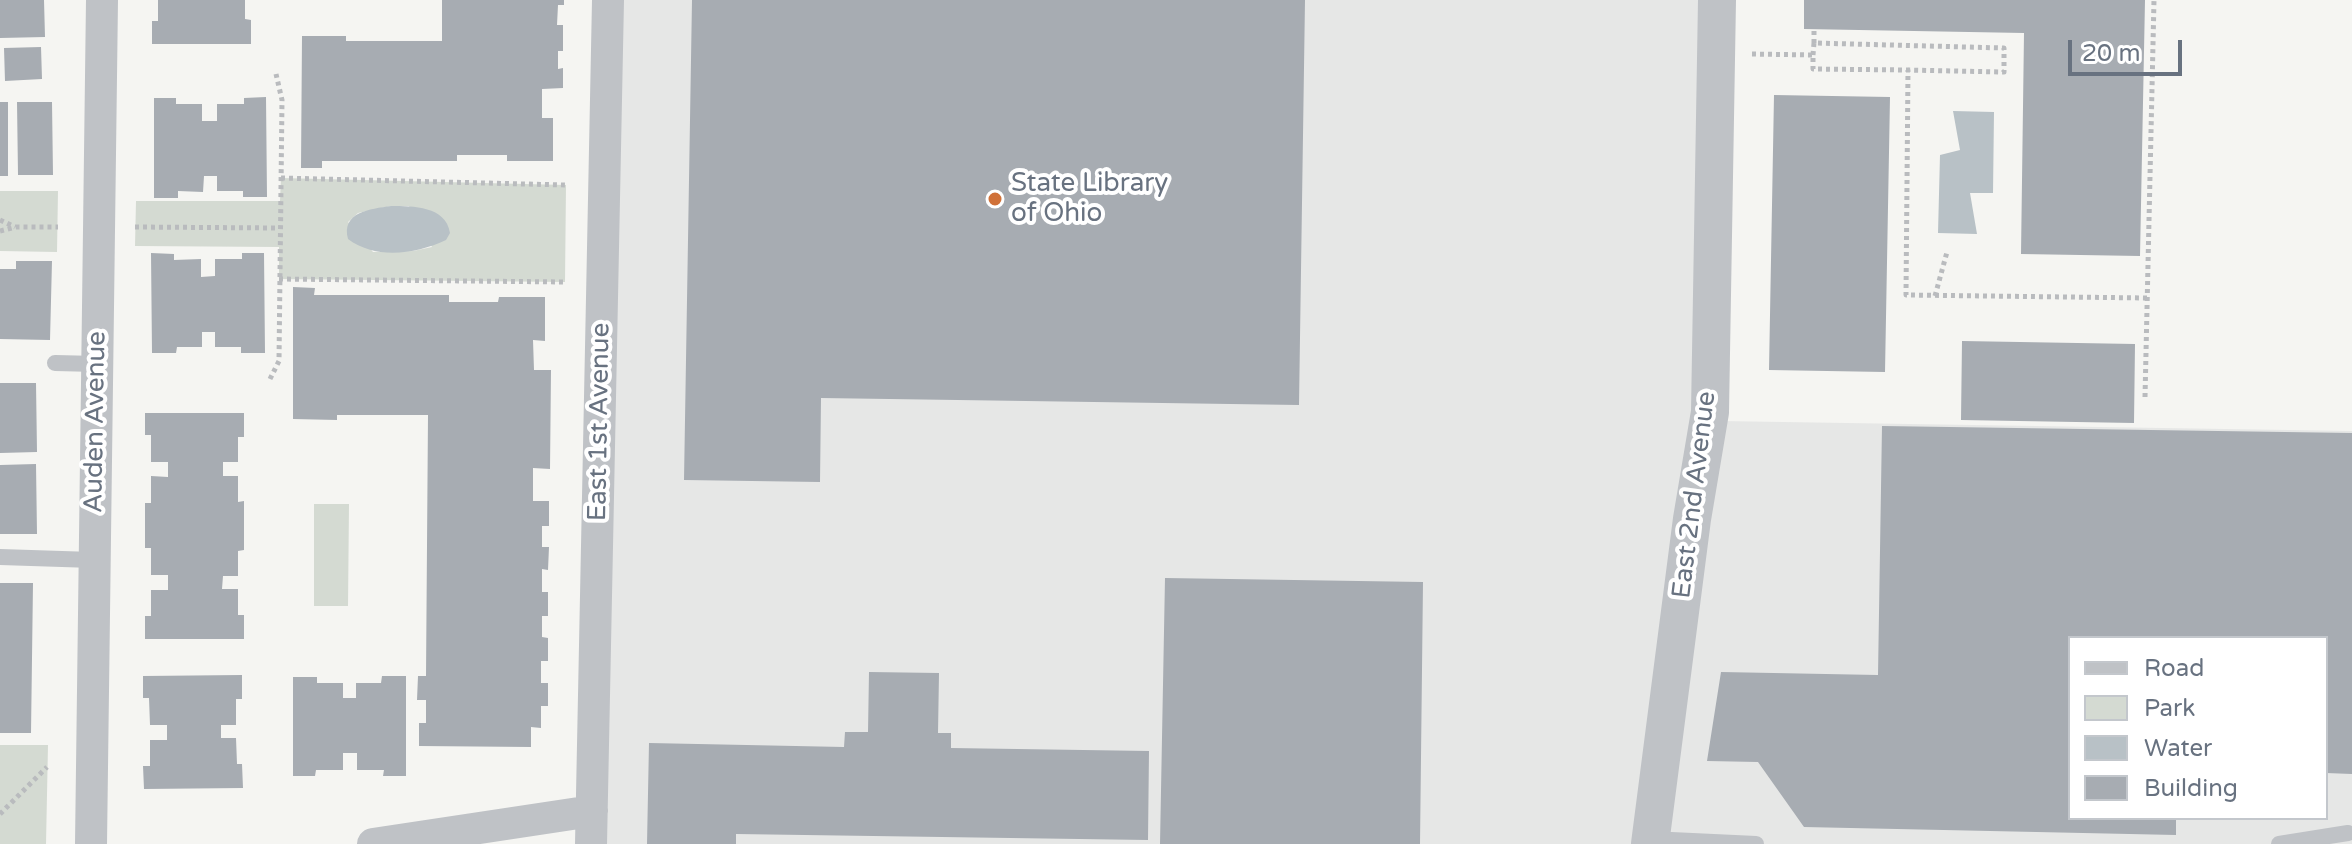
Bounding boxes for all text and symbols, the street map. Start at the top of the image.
scale bar [2072,24,2186,74]
text: 20 m [2082,39,2140,68]
place label: State Library of Ohio [1011,168,1168,230]
marker: State Library of Ohio [986,190,1004,208]
street label: East 1st Avenue [583,322,617,522]
street label: Auden Avenue [79,331,113,513]
street label: East 2nd Avenue [1667,390,1723,600]
legend [2068,636,2328,820]
text: Road [2144,654,2204,683]
text: Park [2144,694,2195,723]
text: Water [2144,734,2212,763]
text: Building [2144,774,2238,803]

